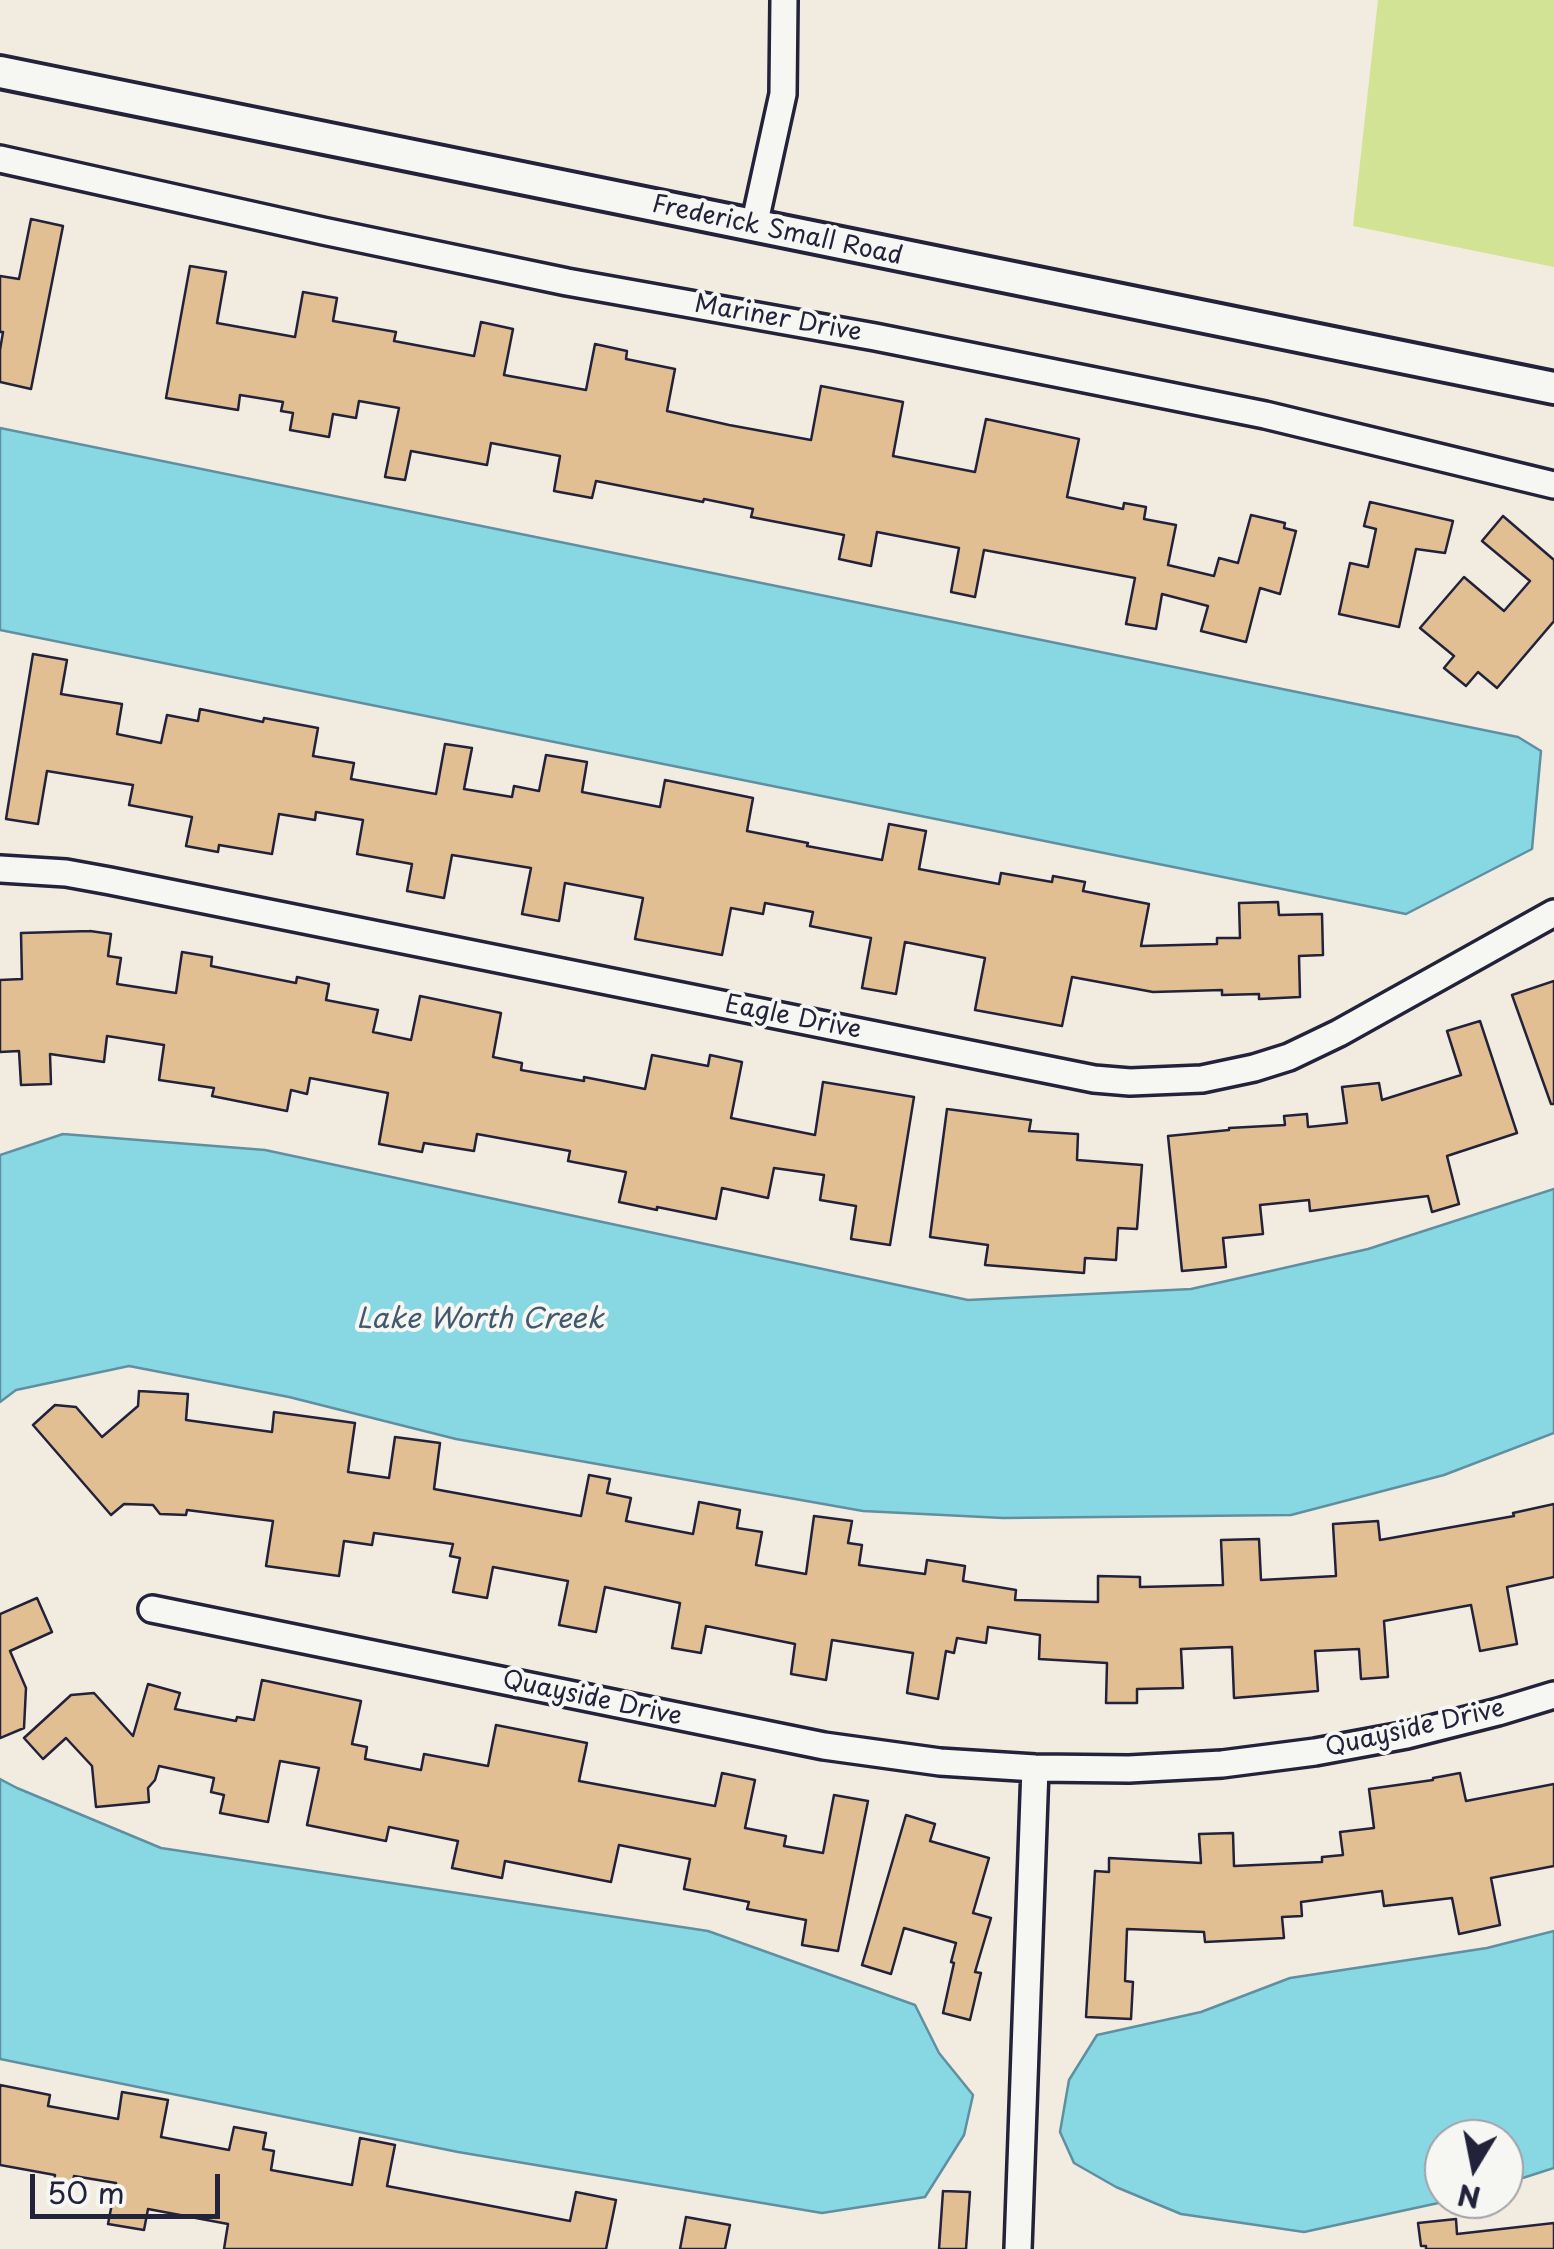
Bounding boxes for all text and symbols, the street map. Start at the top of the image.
street label: Frederick Small Road [649,190,905,272]
street label: Mariner Drive [692,290,864,348]
street label: Eagle Drive [722,990,864,1046]
water label: Lake Worth Creek [356,1303,604,1337]
street label: Quayside Drive [499,1665,685,1733]
street label: Quayside Drive [1323,1694,1507,1764]
north arrow [1424,2119,1524,2219]
scale bar [35,2154,225,2216]
text: 50 m [47,2169,125,2214]
text: N [1454,2174,1484,2220]

